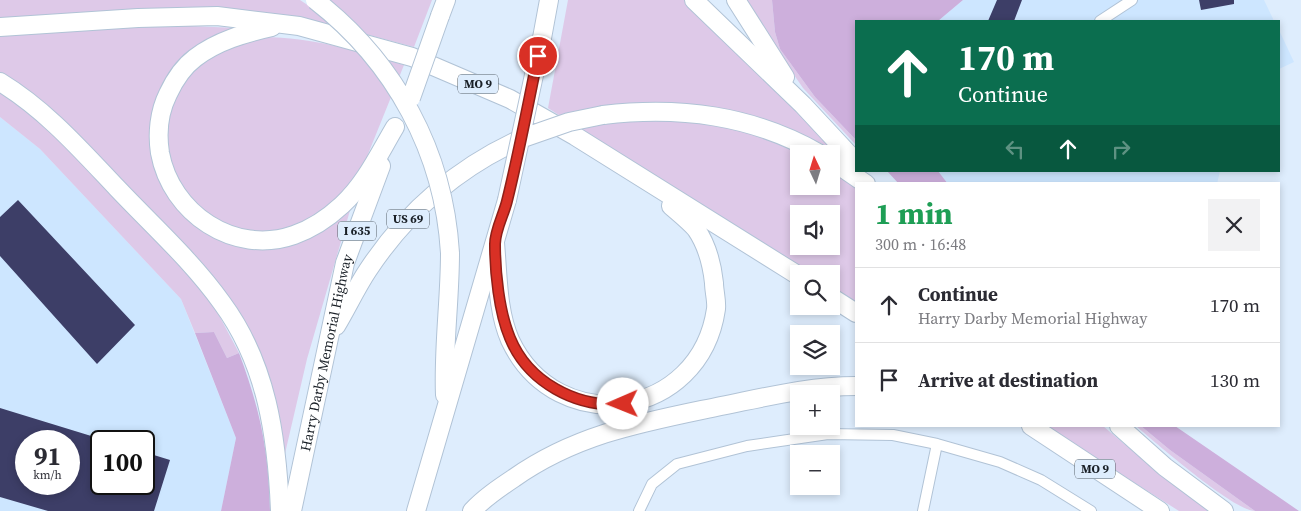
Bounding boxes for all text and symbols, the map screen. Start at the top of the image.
text: 170 m [958,34,1054,82]
pin [517,35,559,77]
icon: ahead [875,40,940,105]
icon: arrive [524,42,552,70]
road number: MO 9 [458,74,498,94]
text: Continue [958,79,1048,109]
icon: left [1001,135,1029,163]
icon: ahead [1054,135,1082,163]
icon: right [1107,135,1135,163]
north arrow [790,145,840,195]
map controls [790,145,840,495]
text: 1 min [875,193,953,234]
button: close [1208,199,1260,251]
button: sound [790,205,840,255]
road number: US 69 [387,210,429,228]
road number: I 635 [338,222,376,240]
text: 300 m · 16:48 [875,233,966,255]
street label: Harry Darby Memorial Highway [295,250,358,453]
button: search [790,265,840,315]
text: Continue [918,281,998,307]
icon: ahead [875,291,903,319]
text: 170 m [1210,292,1260,318]
text: Harry Darby Memorial Highway [918,307,1147,329]
button: layers [790,325,840,375]
icon: arrive [875,366,903,394]
text: Arrive at destination [918,367,1098,393]
text: 130 m [1210,367,1260,393]
position arrow [596,377,648,429]
button: + [790,385,840,435]
speed limit sign: 100 [90,430,155,495]
text: 91 [34,439,61,473]
button: − [790,445,840,495]
road number: MO 9 [1075,459,1115,478]
text: km/h [33,467,62,483]

